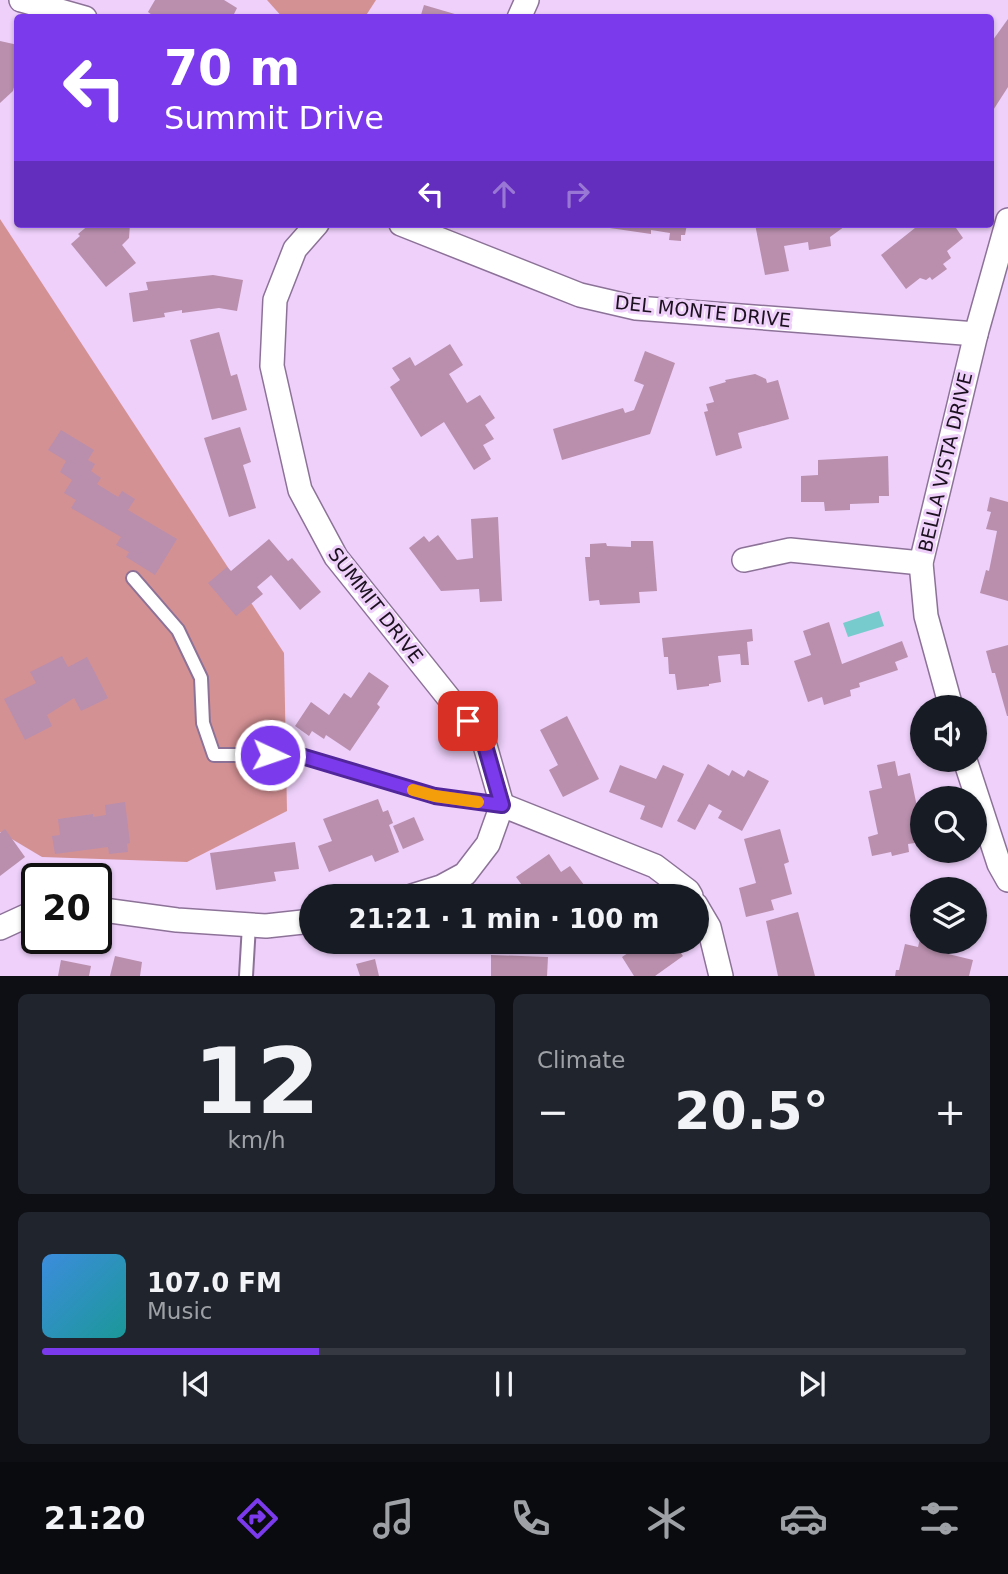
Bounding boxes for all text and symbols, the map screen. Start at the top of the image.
text: 70 m [164,40,300,97]
icon: left [49,42,140,133]
text: Summit Drive [164,99,384,137]
icon: left [412,175,450,213]
icon: ahead [485,175,523,213]
icon: right [558,175,596,213]
street label: DEL MONTE DRIVE [614,291,792,331]
street label: BELLA VISTA DRIVE [914,370,976,554]
street label: SUMMIT DRIVE [324,543,428,667]
pin [438,691,498,751]
map controls [910,695,987,954]
button: sound [910,695,987,772]
icon: arrive [449,702,487,740]
position arrow [233,718,307,792]
button: search [910,786,987,863]
speed limit sign: 20 [21,863,112,954]
button: layers [910,877,987,954]
text: 21:21 · 1 min · 100 m [349,904,659,934]
text: 12 [193,1029,320,1134]
text: Climate [537,1047,626,1073]
text: 20.5° [674,1081,829,1141]
text: − [537,1090,569,1134]
text: + [934,1090,966,1134]
text: km/h [227,1127,286,1153]
text: 107.0 FM [147,1268,282,1298]
text: Music [147,1298,212,1324]
icon: previous [177,1365,215,1403]
icon: pause [485,1365,523,1403]
icon: next [793,1365,831,1403]
icon: directions [233,1494,282,1543]
icon: music [369,1494,418,1543]
icon: phone [506,1494,555,1543]
icon: climate [642,1494,691,1543]
icon: car [779,1494,828,1543]
icon: filters [915,1494,964,1543]
text: 21:20 [44,1499,146,1537]

